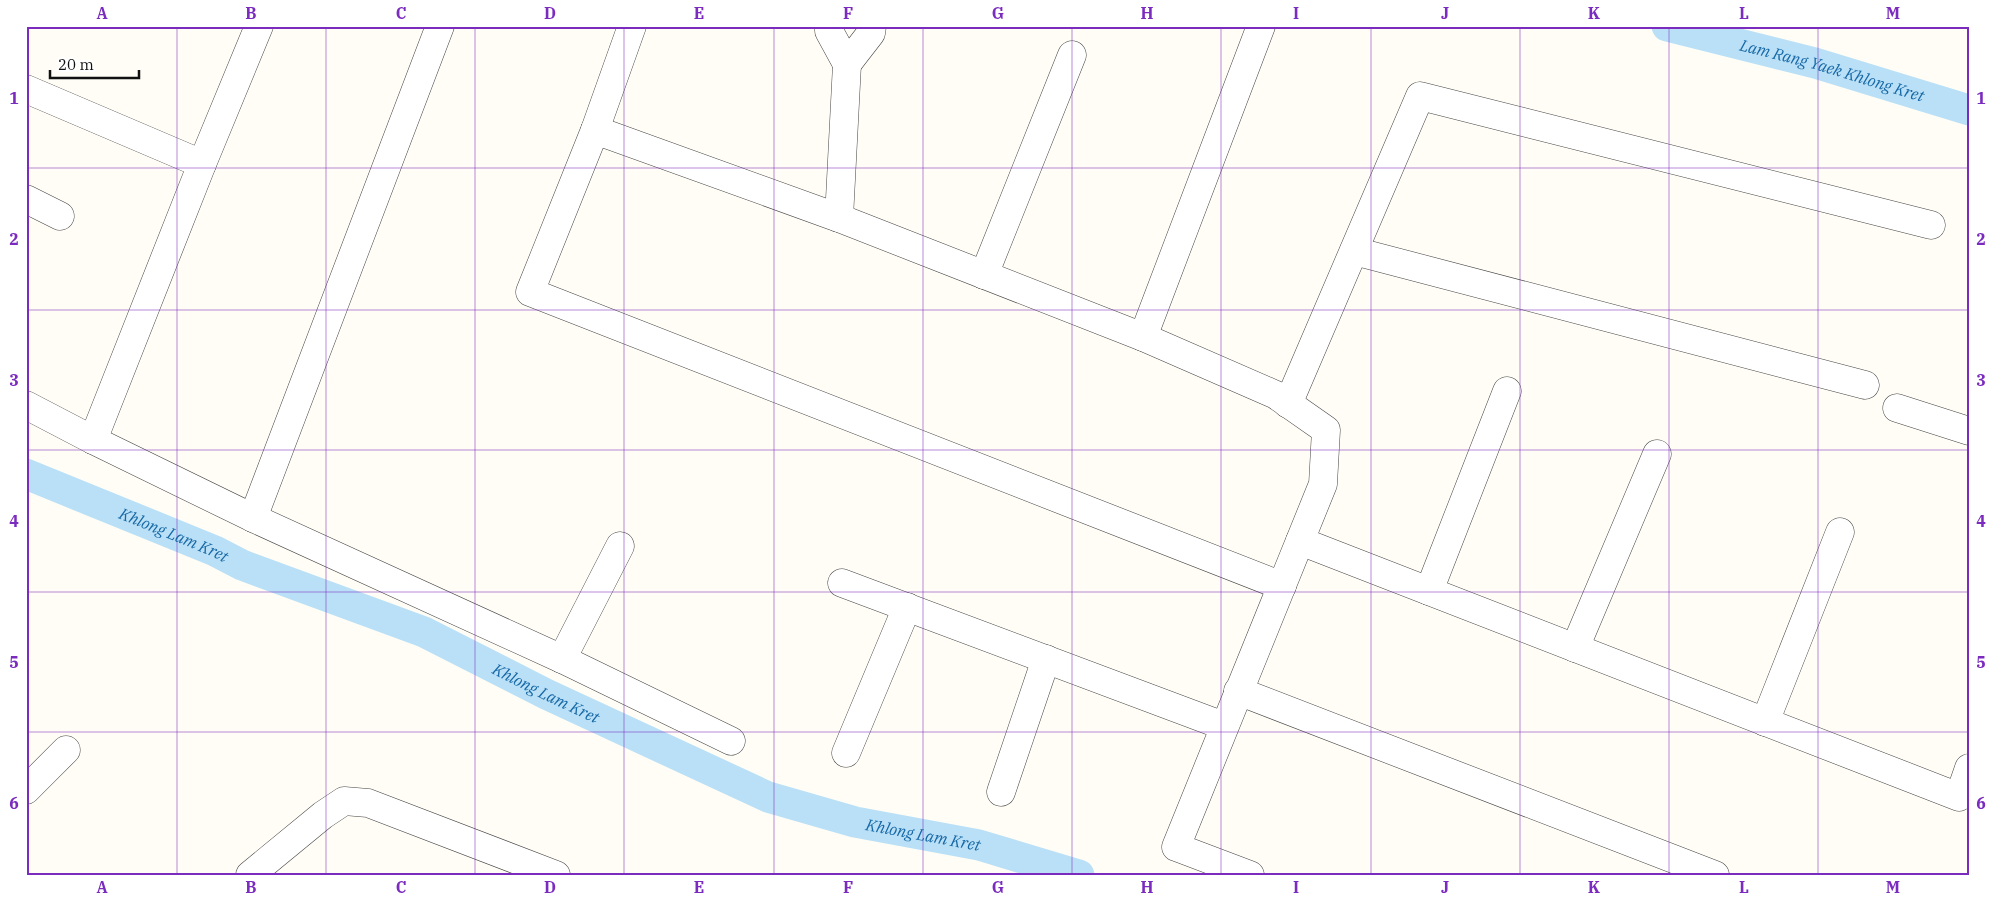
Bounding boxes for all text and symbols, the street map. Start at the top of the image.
text: A [96,3,108,23]
text: B [245,3,257,23]
text: C [396,3,406,23]
text: D [544,3,556,23]
text: E [694,3,704,23]
text: F [843,3,853,23]
text: G [992,3,1004,23]
text: H [1141,3,1154,23]
text: I [1293,3,1299,23]
text: J [1441,3,1449,23]
text: K [1588,3,1601,23]
text: L [1739,3,1749,23]
text: M [1886,3,1900,23]
water label: Lam Rang Yaek Khlong Kret [1737,34,1928,106]
scale bar [50,48,139,80]
text: 20 m [58,55,94,74]
text: 1 [9,88,19,108]
text: 1 [1976,88,1986,108]
text: 2 [9,229,19,249]
text: 2 [1976,229,1986,249]
text: 3 [9,370,19,390]
text: 3 [1976,370,1986,390]
water label: Khlong Lam Kret [116,503,233,567]
text: 4 [9,511,19,531]
text: 4 [1976,511,1986,531]
text: 5 [9,652,19,672]
text: 5 [1976,652,1986,672]
water label: Khlong Lam Kret [489,658,604,728]
text: 6 [9,793,19,813]
text: 6 [1976,793,1986,813]
water label: Khlong Lam Kret [863,814,984,855]
text: A [96,877,108,897]
text: B [245,877,257,897]
text: C [396,877,406,897]
text: D [544,877,556,897]
text: E [694,877,704,897]
text: F [843,877,853,897]
text: G [992,877,1004,897]
text: H [1141,877,1154,897]
text: I [1293,877,1299,897]
text: J [1441,877,1449,897]
text: K [1588,877,1601,897]
text: L [1739,877,1749,897]
text: M [1886,877,1900,897]

